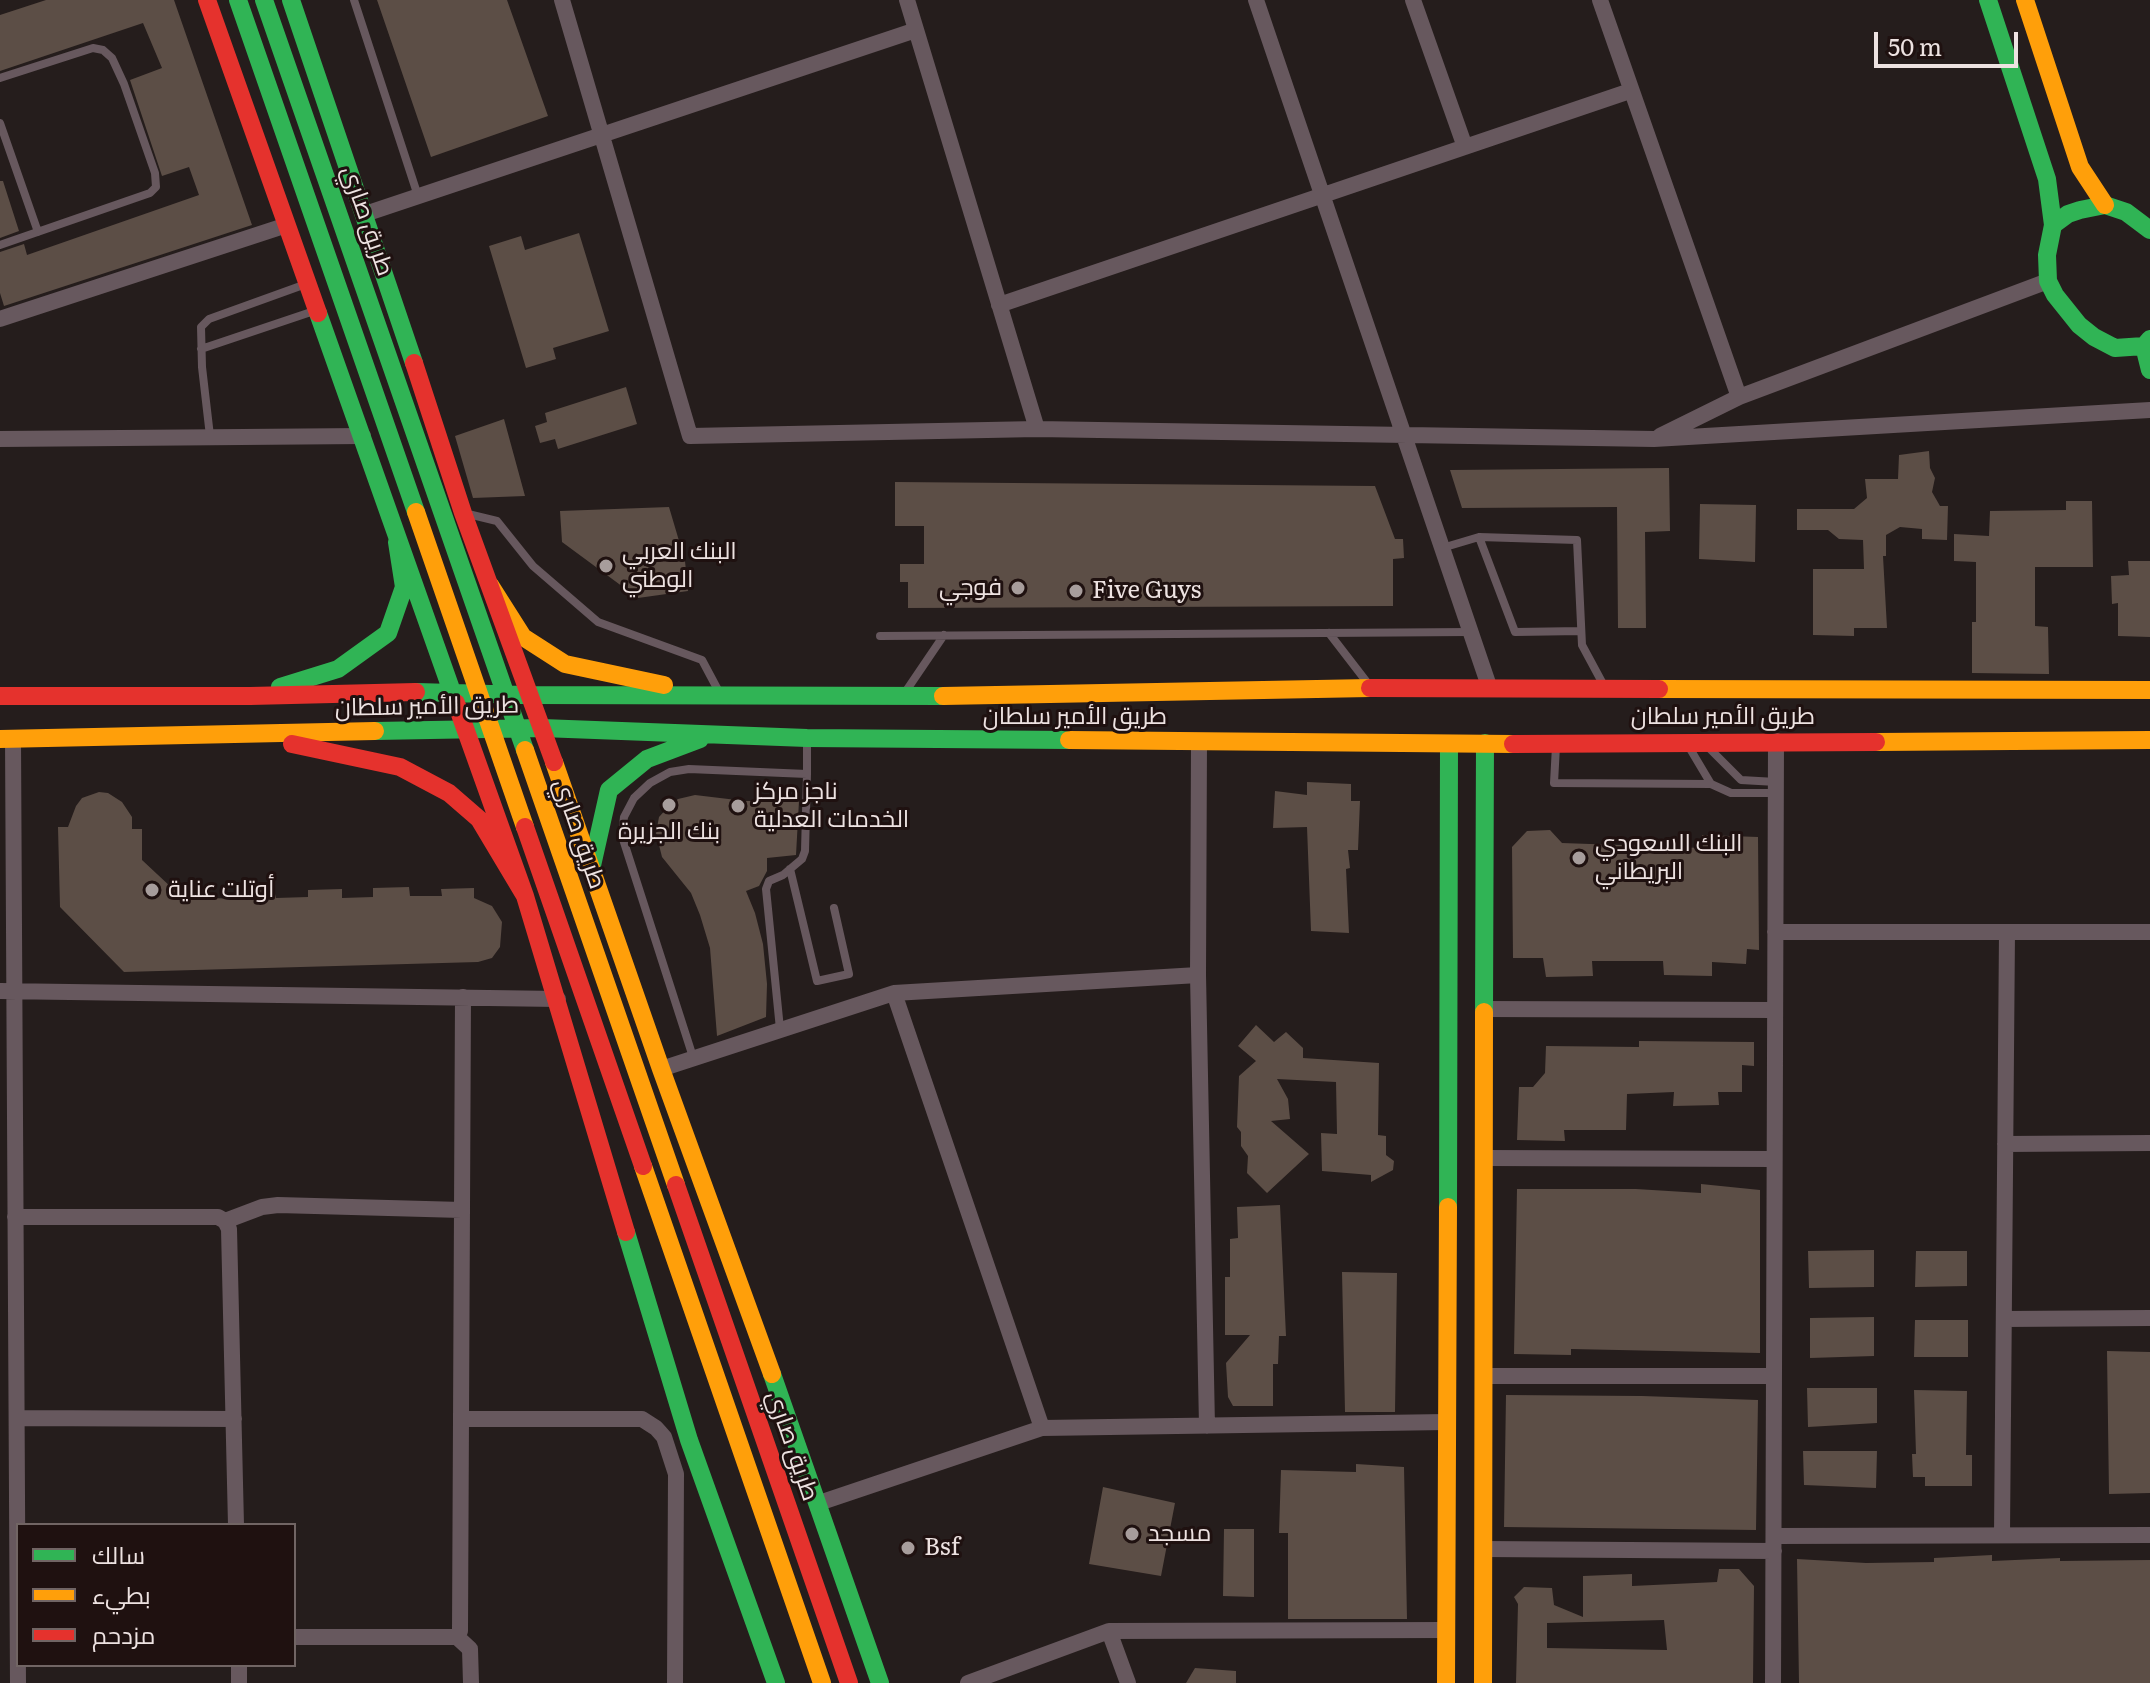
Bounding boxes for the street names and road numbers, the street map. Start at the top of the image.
street label: طريق صاري [335,162,399,280]
street label: طريق الأمير سلطان [335,691,519,723]
street label: طريق الأمير سلطان [983,703,1167,731]
street label: طريق الأمير سلطان [1631,703,1815,731]
street label: طريق صاري [547,775,611,893]
street label: طريق صاري [760,1387,824,1505]

